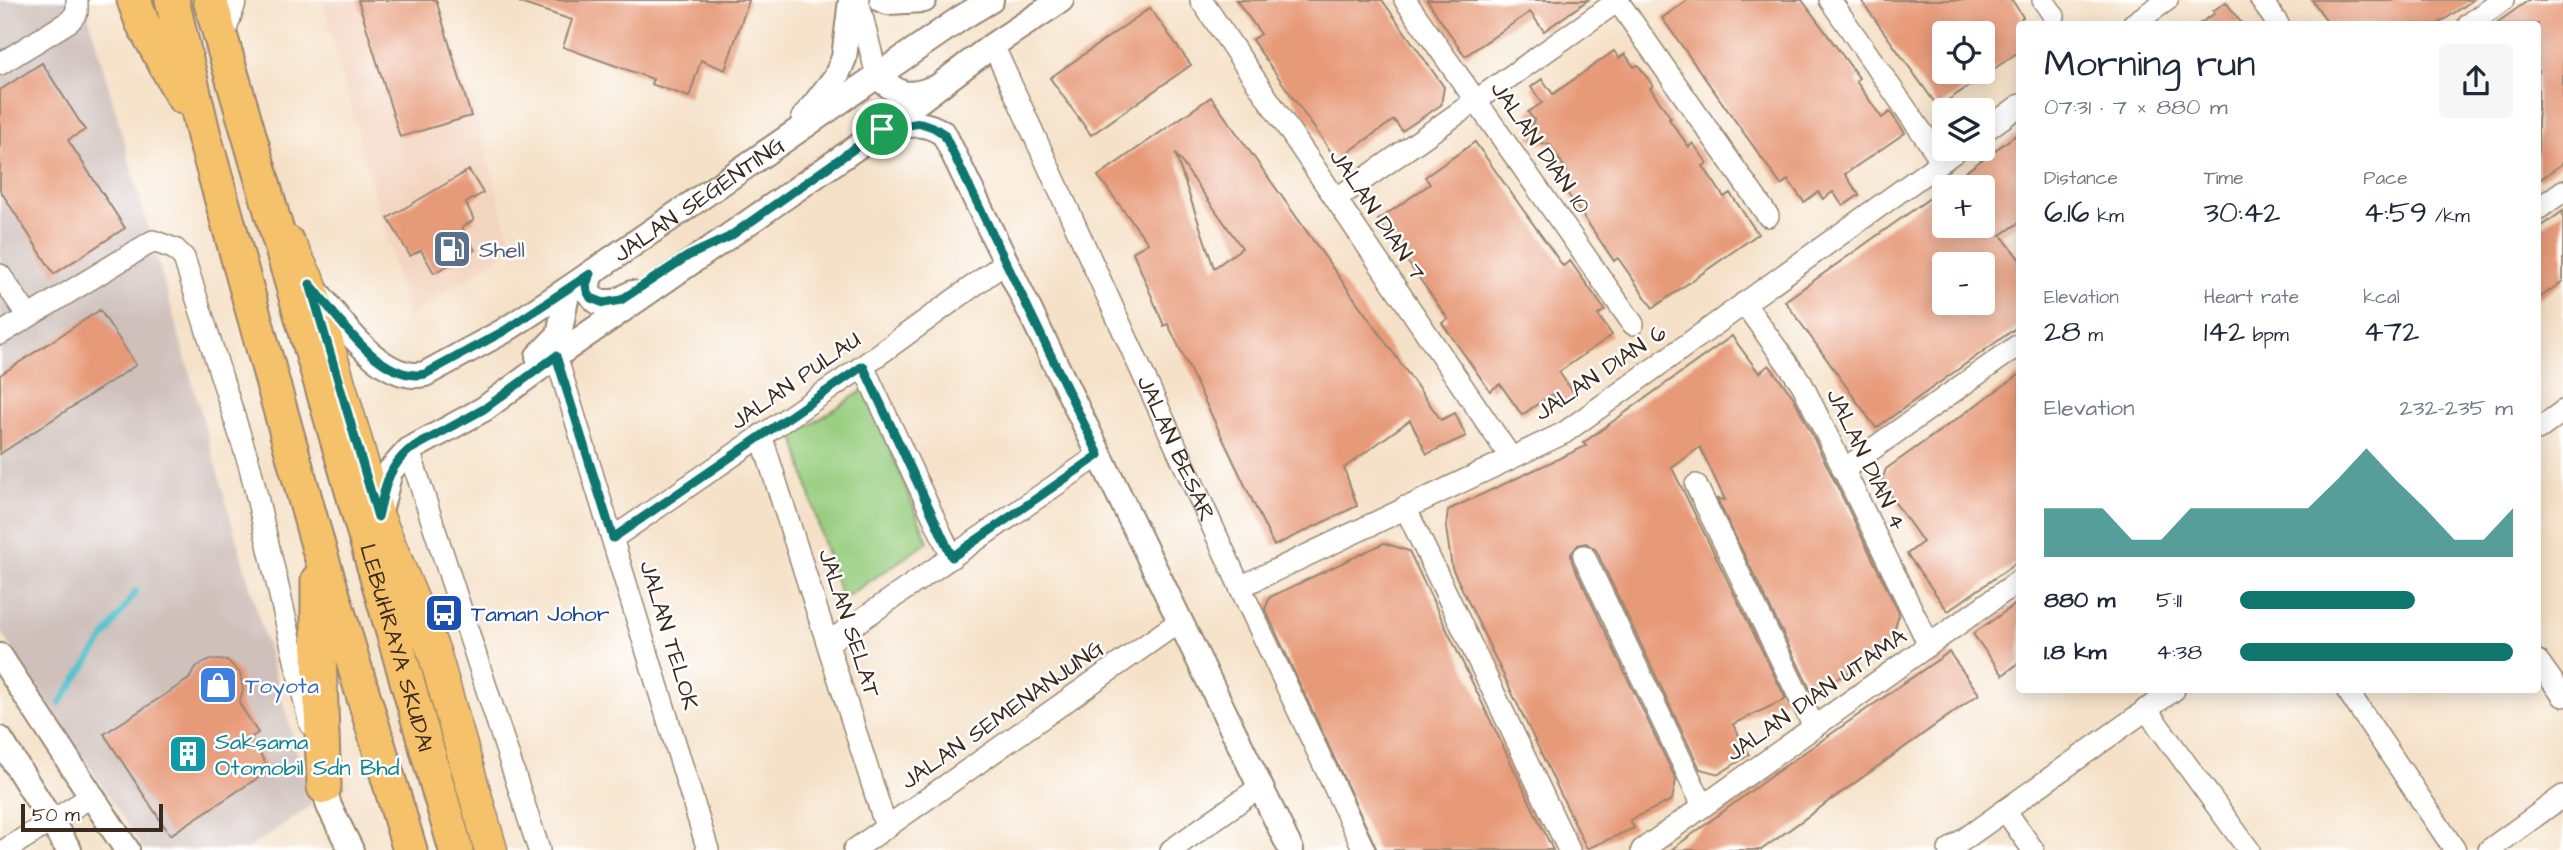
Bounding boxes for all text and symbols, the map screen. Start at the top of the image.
map controls [1932,21,1995,315]
button: locate [1932,21,1995,84]
text: Morning run [2044,39,2256,91]
button: share [2439,44,2513,118]
street label: JALAN DIAN 10 [1483,75,1598,220]
text: 07:31 · 7 × 880 m [2044,91,2228,123]
button: layers [1932,98,1995,161]
pin [852,99,912,159]
icon: arrive [863,110,901,148]
street label: JALAN SEGENTING [607,129,792,270]
street label: JALAN DIAN 7 [1321,143,1433,287]
text: Distance [2044,165,2118,192]
text: Time [2204,165,2243,192]
text: Pace [2363,165,2407,192]
button: + [1932,175,1995,238]
text: 6.16 [2044,192,2090,234]
text: 30:42 [2204,192,2280,234]
text: 4:59 [2363,192,2427,234]
text: km [2090,203,2124,230]
text: /km [2427,203,2470,230]
fuel station icon: Shell [431,228,473,270]
place label: Shell [479,234,525,266]
button: − [1932,252,1995,315]
text: Elevation [2044,284,2119,311]
text: Heart rate [2204,284,2299,311]
text: kcal [2363,284,2400,311]
text: 28 [2044,311,2081,353]
text: 142 [2204,311,2245,353]
text: 472 [2363,311,2419,353]
street label: JALAN DIAN 6 [1528,317,1673,429]
text: m [2081,322,2103,349]
text: bpm [2245,322,2289,349]
street label: JALAN PULAU [724,324,867,438]
street label: JALAN BESAR [1129,370,1223,527]
street label: JALAN DIAN 4 [1818,383,1914,536]
text: Elevation [2044,392,2135,424]
text: 232–235 m [2400,392,2513,424]
street label: LEBUHRAYA SKUDAI [351,540,442,755]
street label: JALAN SELAT [810,545,888,702]
street label: JALAN TELOK [631,557,707,714]
text: 880 m [2044,584,2115,616]
text: 5:11 [2156,584,2182,616]
bus stop icon: Taman Johor [423,592,465,634]
place label: Taman Johor [471,598,610,630]
street label: JALAN DIAN UTAMA [1720,620,1913,769]
street label: JALAN SEMENANJUNG [895,632,1111,797]
text: 1.8 km [2044,636,2106,668]
text: 4:38 [2156,636,2202,668]
shop icon: Toyota [197,664,239,706]
place label: Toyota [245,670,319,703]
place label: Saksama Otomobil Sdn Bhd [215,726,400,784]
building icon: Saksama Otomobil Sdn Bhd [167,733,209,775]
scale bar [21,801,163,833]
text: 50 m [32,802,80,829]

